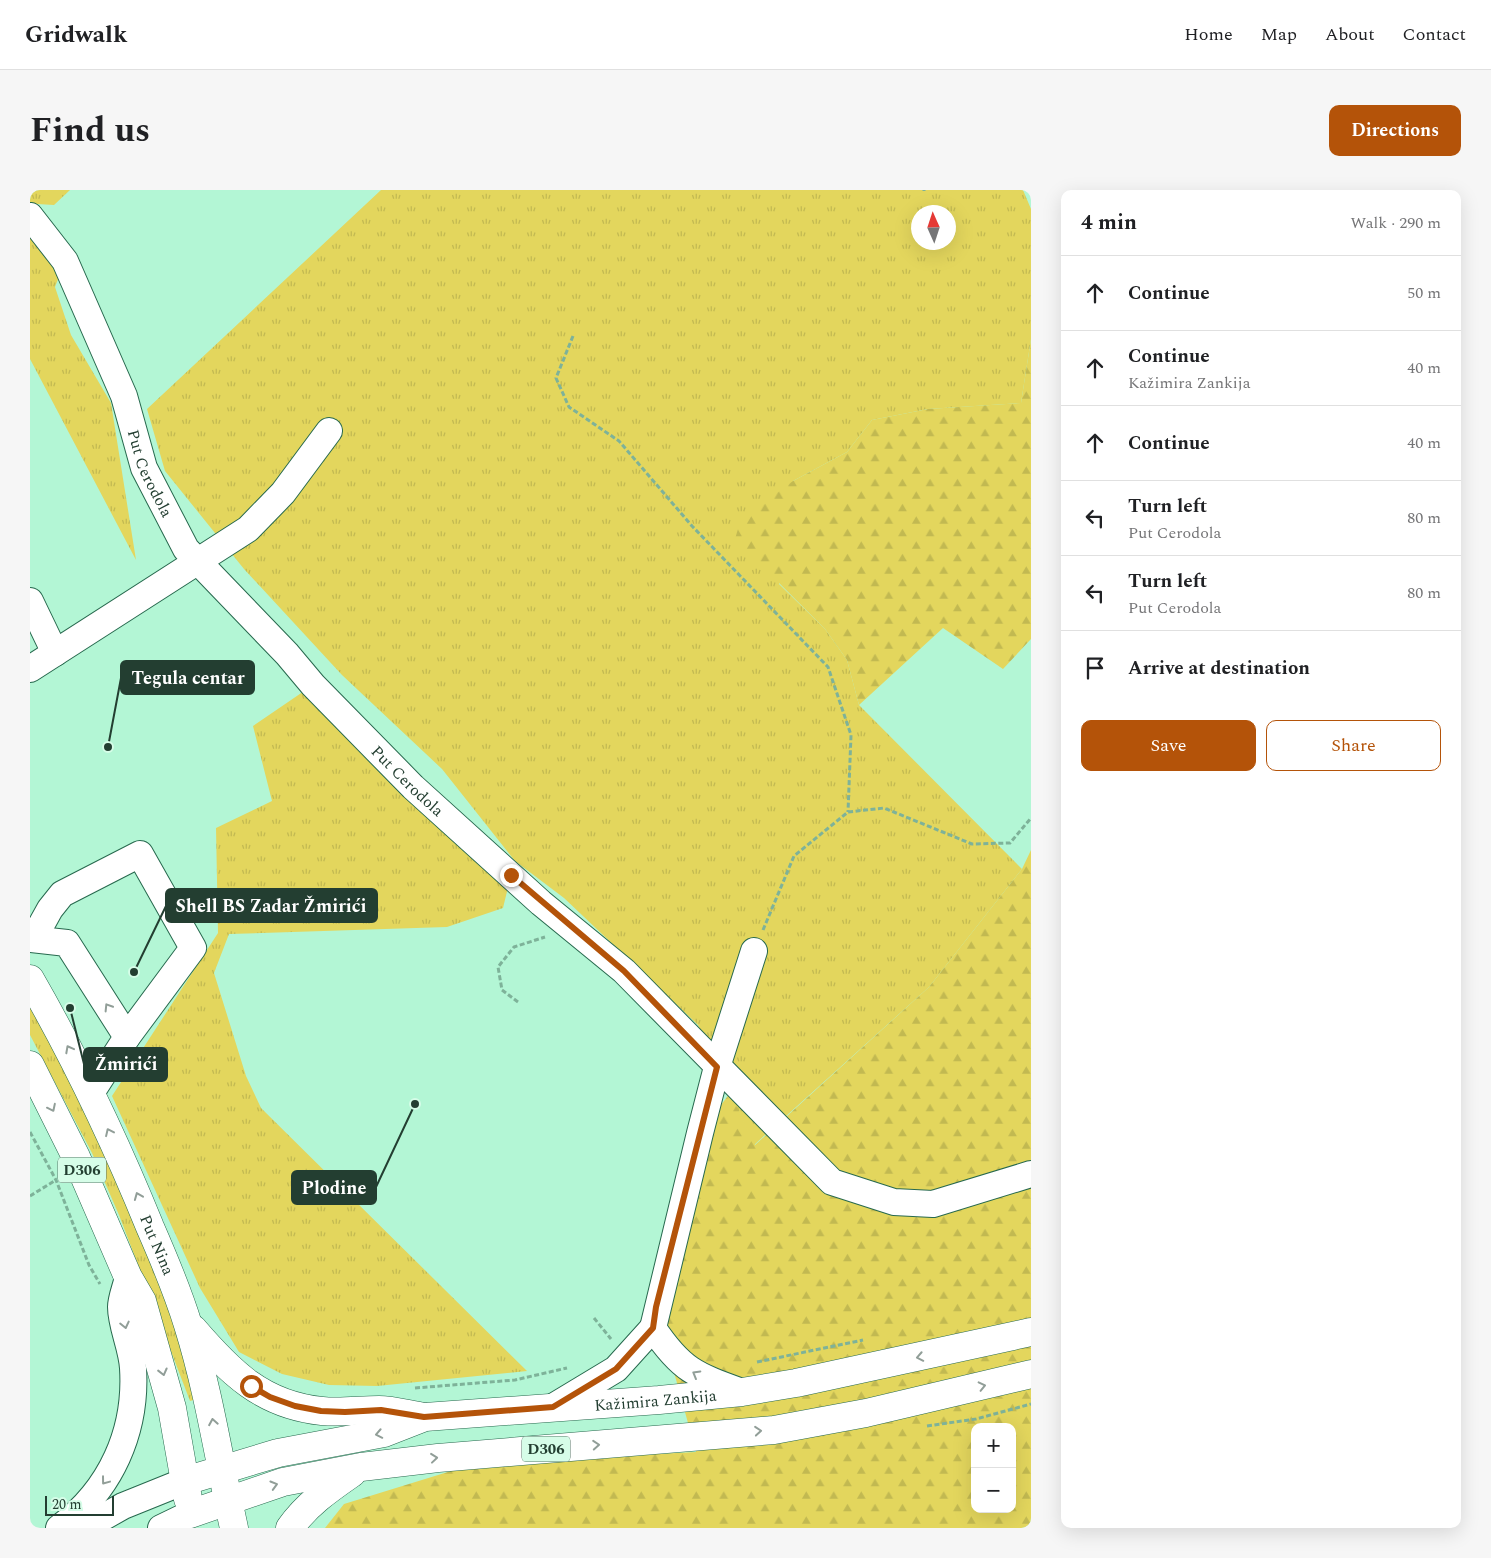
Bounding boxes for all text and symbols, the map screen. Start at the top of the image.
text: Gridwalk [25,17,127,53]
text: Home [1184,21,1233,48]
text: Map [1261,21,1297,48]
text: About [1325,21,1375,48]
text: Contact [1403,21,1466,48]
text: Find us [30,104,150,157]
button: Directions [1329,105,1461,156]
north arrow [911,205,956,250]
text: 4 min [1081,207,1137,239]
text: Walk · 290 m [1350,211,1441,235]
icon: ahead [1081,279,1109,307]
text: Continue [1128,279,1210,308]
text: 50 m [1407,281,1441,305]
text: Continue [1128,342,1210,371]
icon: ahead [1081,354,1109,382]
text: 40 m [1407,356,1441,380]
text: Kažimira Zankija [1128,371,1251,395]
street label: Put Cerodola [121,427,179,522]
icon: ahead [1081,429,1109,457]
text: Continue [1128,429,1210,458]
text: 40 m [1407,431,1441,455]
text: Turn left [1128,492,1207,521]
icon: left [1081,504,1109,532]
text: 80 m [1407,506,1441,530]
text: Put Cerodola [1128,521,1221,545]
text: Turn left [1128,567,1207,596]
icon: left [1081,579,1109,607]
text: 80 m [1407,581,1441,605]
text: Put Cerodola [1128,596,1221,620]
icon: arrive [1081,654,1109,682]
text: Arrive at destination [1128,654,1310,683]
callout: Tegula centar [121,661,254,694]
text: Tegula centar [131,665,245,692]
button: Save [1081,720,1256,771]
button: Share [1266,720,1441,771]
street label: Put Cerodola [365,740,449,823]
route end [500,864,523,887]
callout: Shell BS Zadar Žmirići [166,889,377,922]
text: Shell BS Zadar Žmirići [175,893,367,920]
one-way arrow [104,1003,114,1012]
one-way arrow [65,1046,75,1055]
callout: Žmirići [84,1048,167,1081]
text: Žmirići [94,1051,158,1078]
one-way arrow [46,1103,56,1112]
one-way arrow [106,1128,116,1137]
road number: D306 [58,1158,106,1182]
callout: Plodine [292,1171,376,1204]
text: Plodine [302,1175,366,1202]
one-way arrow [134,1193,144,1201]
street label: Put Nina [133,1211,180,1279]
one-way arrow [119,1320,130,1329]
one-way arrow [916,1351,925,1362]
one-way arrow [157,1368,168,1376]
one-way arrow [693,1370,702,1380]
route start [240,1375,263,1398]
one-way arrow [977,1381,986,1392]
street label: Kažimira Zankija [593,1383,718,1418]
one-way arrow [208,1417,218,1426]
map controls [971,1423,1016,1513]
button: + [971,1423,1016,1468]
one-way arrow [755,1426,763,1437]
one-way arrow [374,1428,383,1438]
road number: D306 [522,1436,570,1462]
one-way arrow [593,1440,601,1451]
one-way arrow [431,1453,439,1464]
button: − [971,1468,1016,1513]
one-way arrow [102,1475,110,1484]
one-way arrow [270,1480,278,1490]
scale bar [45,1493,114,1516]
text: 20 m [52,1494,82,1515]

